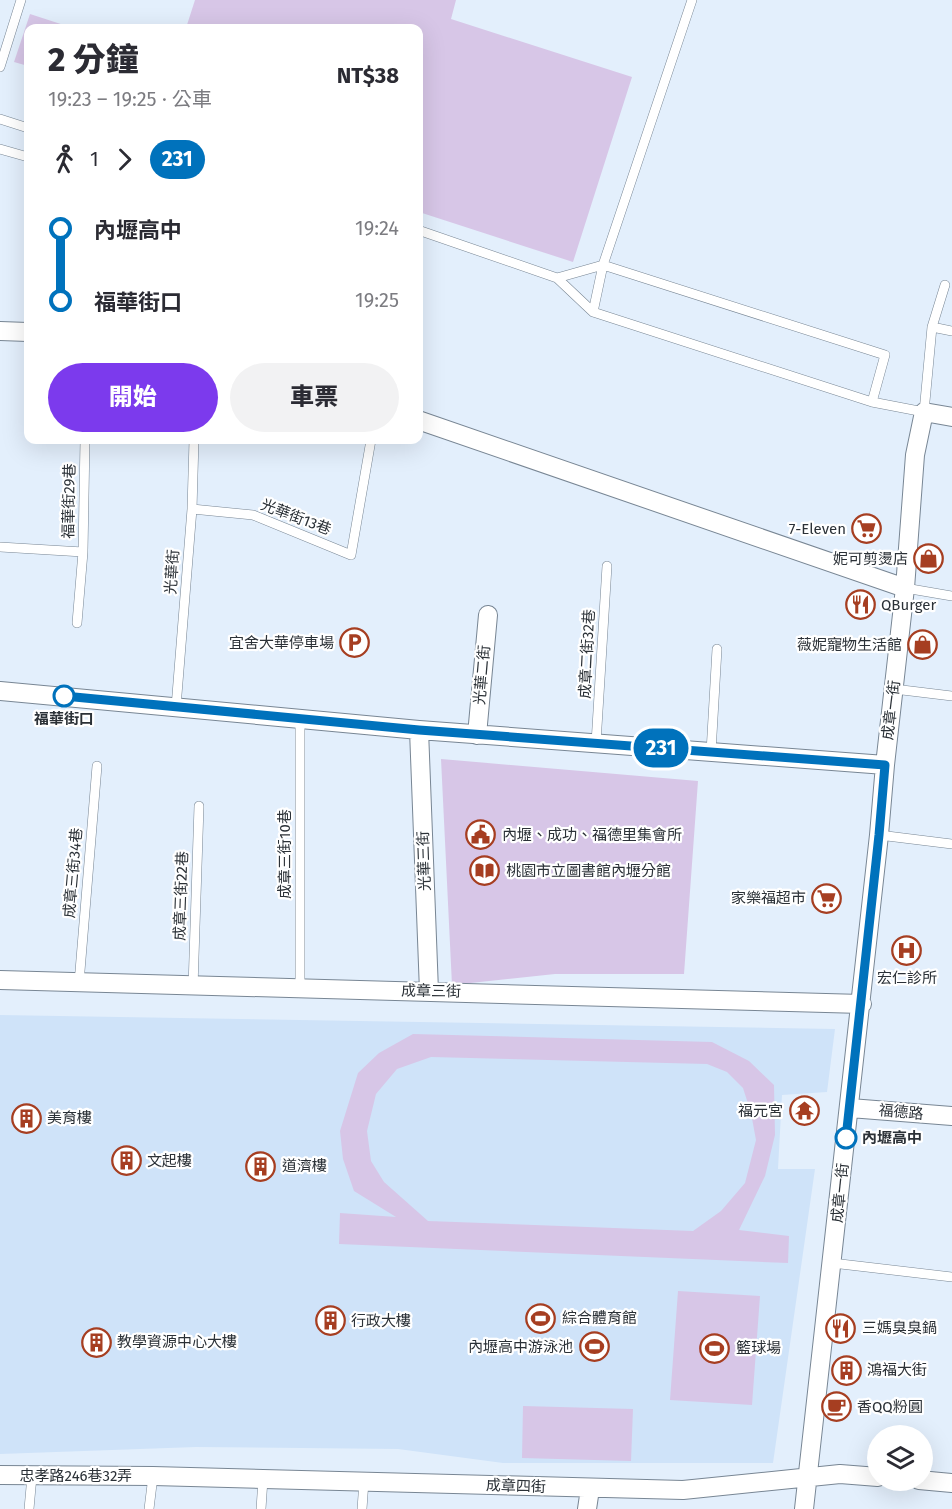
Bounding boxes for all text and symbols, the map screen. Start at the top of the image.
text: 2 分鐘 [48,40,139,80]
text: NT$38 [337,62,399,89]
text: 19:23 – 19:25 · 公車 [48,87,212,111]
icon: walk [48,143,81,176]
icon: forward [108,143,141,176]
text: 231 [162,146,193,172]
text: 1 [90,147,99,171]
text: 19:24 [355,216,399,240]
text: 內壢高中 [94,217,182,244]
text: 19:25 [355,288,399,312]
text: 福華街口 [94,289,182,316]
button: 開始 [48,363,218,432]
button: 車票 [230,363,399,432]
street label: 福華街29巷 [59,463,79,539]
street label: 光華街13巷 [258,495,334,539]
supermarket icon: 7-Eleven [851,513,883,545]
place label: 7-Eleven [789,520,846,538]
shop icon: 妮可剪燙店 [913,543,945,575]
street label: 光華街 [161,549,183,595]
place label: 妮可剪燙店 [833,550,908,568]
restaurant icon: QBurger [844,589,876,621]
place label: QBurger [881,596,937,614]
street label: 成章二街32巷 [576,609,598,699]
parking icon: 宜舍大華停車場 [339,627,371,659]
shop icon: 薇妮寵物生活館 [907,629,939,661]
place label: 宜舍大華停車場 [229,634,334,652]
place label: 薇妮寵物生活館 [797,636,902,654]
street label: 光華二街 [470,644,494,706]
street label: 成章一街 [878,679,904,741]
marker: 福華街口 [53,685,75,707]
place label: 福華街口 [34,710,94,728]
line badge: 231 [626,728,696,768]
text: 231 [646,735,676,761]
street label: 成章三街10巷 [276,809,294,899]
public building icon: 內壢、成功、福德里集會所 [465,819,497,851]
place label: 內壢、成功、福德里集會所 [502,826,682,844]
street label: 成章三街34巷 [60,827,86,919]
street label: 光華三街 [414,831,434,891]
street label: 成章三街22巷 [170,851,192,941]
library icon: 桃園市立圖書館內壢分館 [469,855,501,887]
place label: 桃園市立圖書館內壢分館 [506,862,671,880]
supermarket icon: 家樂福超市 [811,882,843,914]
place label: 家樂福超市 [731,889,806,907]
hospital icon: 宏仁診所 [891,935,923,967]
place label: 宏仁診所 [877,969,937,987]
street label: 成章三街 [401,981,461,1001]
temple icon: 福元宮 [788,1095,820,1127]
street label: 福德路 [878,1101,924,1123]
building icon: 美育樓 [10,1102,42,1134]
place label: 福元宮 [738,1102,783,1120]
place label: 美育樓 [47,1109,92,1127]
marker: 內壢高中 [835,1127,857,1149]
place label: 內壢高中 [862,1129,922,1147]
building icon: 文起樓 [110,1145,142,1177]
building icon: 道濟樓 [245,1150,277,1182]
place label: 文起樓 [147,1152,192,1170]
place label: 道濟樓 [282,1157,327,1175]
street label: 成章一街 [828,1162,852,1224]
sports icon: 綜合體育館 [525,1302,557,1334]
building icon: 行政大樓 [314,1305,346,1337]
place label: 綜合體育館 [562,1309,637,1327]
place label: 行政大樓 [351,1312,411,1330]
restaurant icon: 三媽臭臭鍋 [825,1312,857,1344]
place label: 三媽臭臭鍋 [862,1319,937,1337]
building icon: 教學資源中心大樓 [80,1326,112,1358]
sports icon: 內壢高中游泳池 [578,1331,610,1363]
sports icon: 籃球場 [699,1332,731,1364]
place label: 教學資源中心大樓 [117,1333,237,1351]
place label: 內壢高中游泳池 [468,1338,573,1356]
place label: 籃球場 [736,1339,781,1357]
building icon: 鴻福大街 [830,1354,862,1386]
place label: 鴻福大街 [867,1361,927,1379]
cafe icon: 香QQ粉圓 [820,1391,852,1423]
place label: 香QQ粉圓 [857,1398,923,1416]
map controls [867,1425,933,1491]
button: layers [867,1425,933,1491]
street label: 忠孝路246巷32弄 [20,1467,132,1485]
street label: 成章四街 [486,1476,546,1496]

